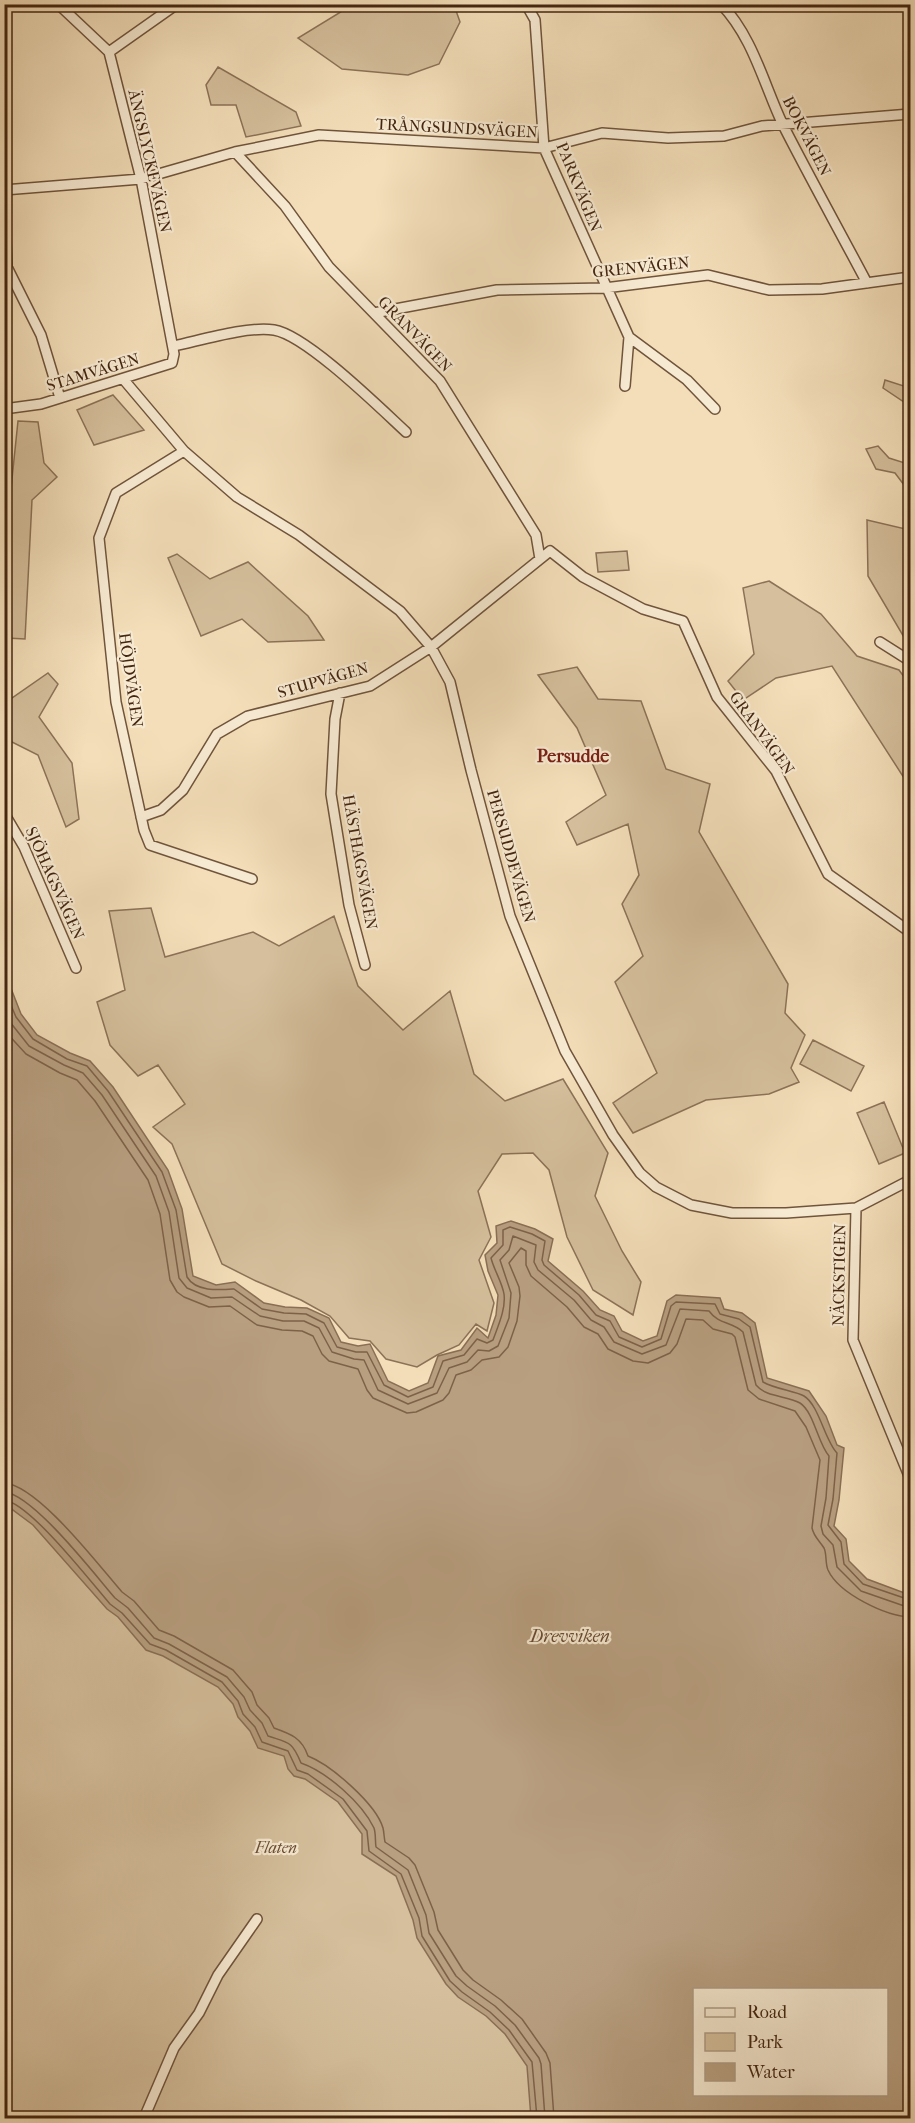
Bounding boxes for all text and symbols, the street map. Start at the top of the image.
street label: ÄNGSLYCKEVÄGEN [124,87,176,234]
street label: BOKVÄGEN [779,93,835,179]
street label: TRÅNGSUNDSVÄGEN [376,113,539,142]
street label: PARKVÄGEN [552,139,606,235]
street label: GRENVÄGEN [591,252,691,282]
street label: GRANVÄGEN [374,292,456,376]
street label: STAMVÄGEN [44,349,142,395]
street label: HÖJDVÄGEN [115,631,147,729]
street label: STUPVÄGEN [275,658,371,702]
street label: GRANVÄGEN [725,688,799,778]
district label: Persudde [537,746,609,767]
street label: PERSUDDEVÄGEN [483,787,539,925]
street label: HÄSTHAGSVÄGEN [339,793,381,931]
street label: SJÖHAGSVÄGEN [22,824,88,942]
street label: NÄCKSTIGEN [829,1224,849,1326]
water label: Drevviken [529,1626,610,1647]
park label: Flaten [254,1838,297,1857]
legend [693,1988,888,2096]
text: Road [747,2002,787,2023]
text: Park [747,2032,784,2053]
text: Water [746,2062,795,2083]

